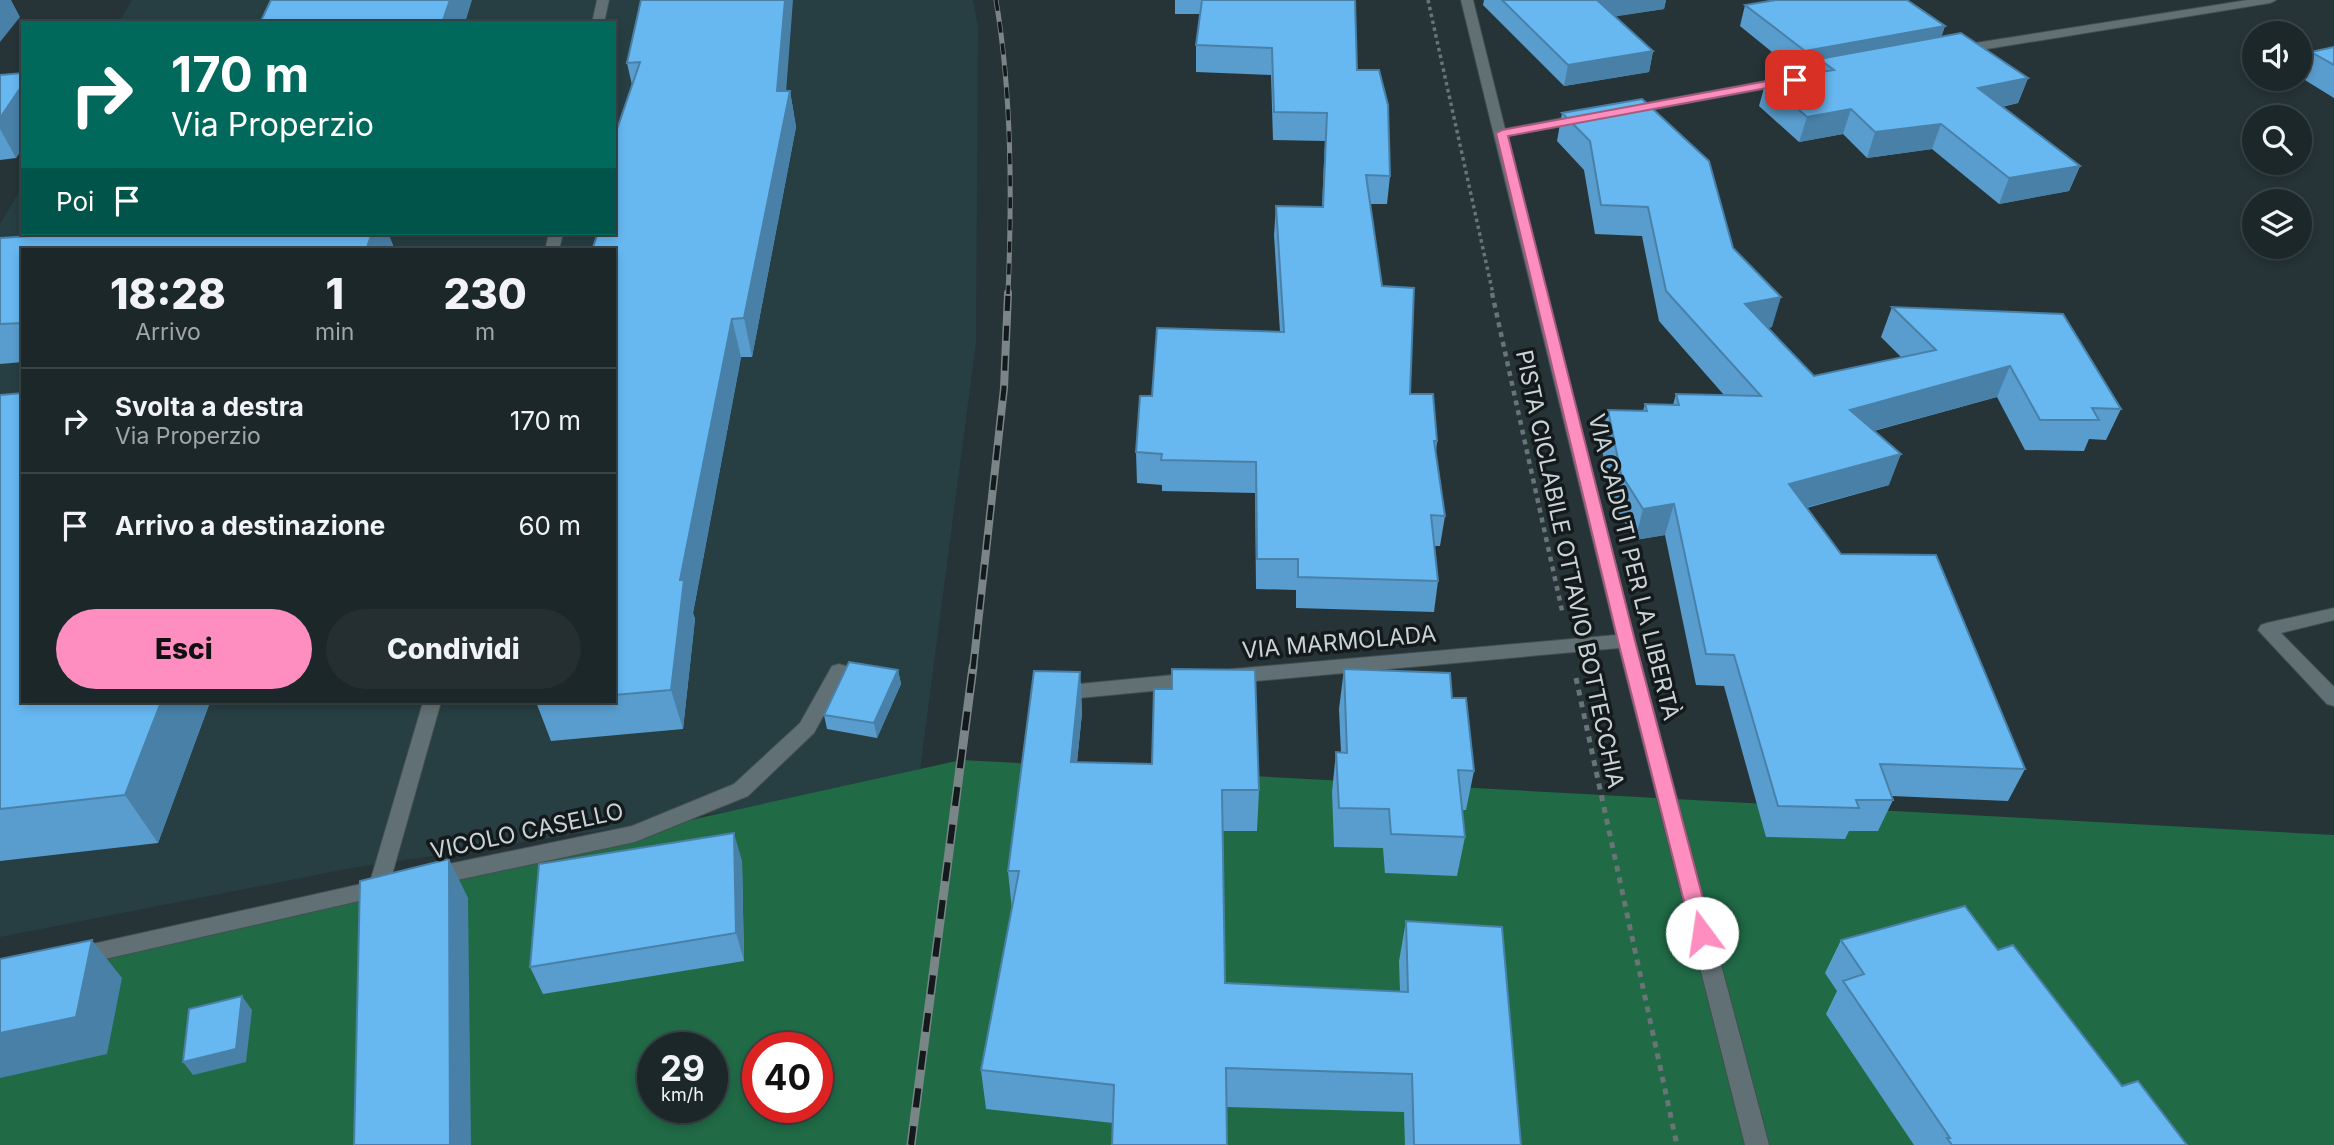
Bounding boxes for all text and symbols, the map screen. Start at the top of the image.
map controls [2242,21,2312,259]
button: sound [2242,21,2312,91]
text: 170 m [171,45,309,104]
icon: right [56,49,147,140]
pin [1765,50,1825,110]
icon: arrive [1776,61,1814,99]
text: Via Properzio [171,105,374,144]
button: search [2242,105,2312,175]
icon: arrive [108,182,146,220]
text: Poi [56,186,94,217]
button: layers [2242,189,2312,259]
text: 18:28 [110,268,226,319]
text: 1 [325,268,344,319]
text: 230 [443,268,527,319]
text: Arrivo [135,318,201,346]
text: min [315,318,354,346]
text: m [475,318,495,346]
street label: PISTA CICLABILE OTTAVIO BOTTECCHIA [1510,347,1630,791]
text: Svolta a destra [115,391,304,422]
icon: right [56,402,94,440]
text: 170 m [510,405,581,436]
street label: VIA CADUTI PER LA LIBERTÀ [1582,411,1686,723]
text: Via Properzio [115,422,261,450]
icon: arrive [56,507,94,545]
text: Arrivo a destinazione [115,510,385,541]
text: 60 m [518,510,581,541]
button: Esci [56,609,312,689]
button: Condividi [326,609,581,689]
street label: VIA MARMOLADA [1241,620,1437,664]
street label: VICOLO CASELLO [428,797,626,865]
position arrow [1665,896,1739,970]
speed limit sign: 40 [742,1032,833,1123]
text: 29 [660,1047,705,1089]
text: km/h [661,1084,704,1105]

